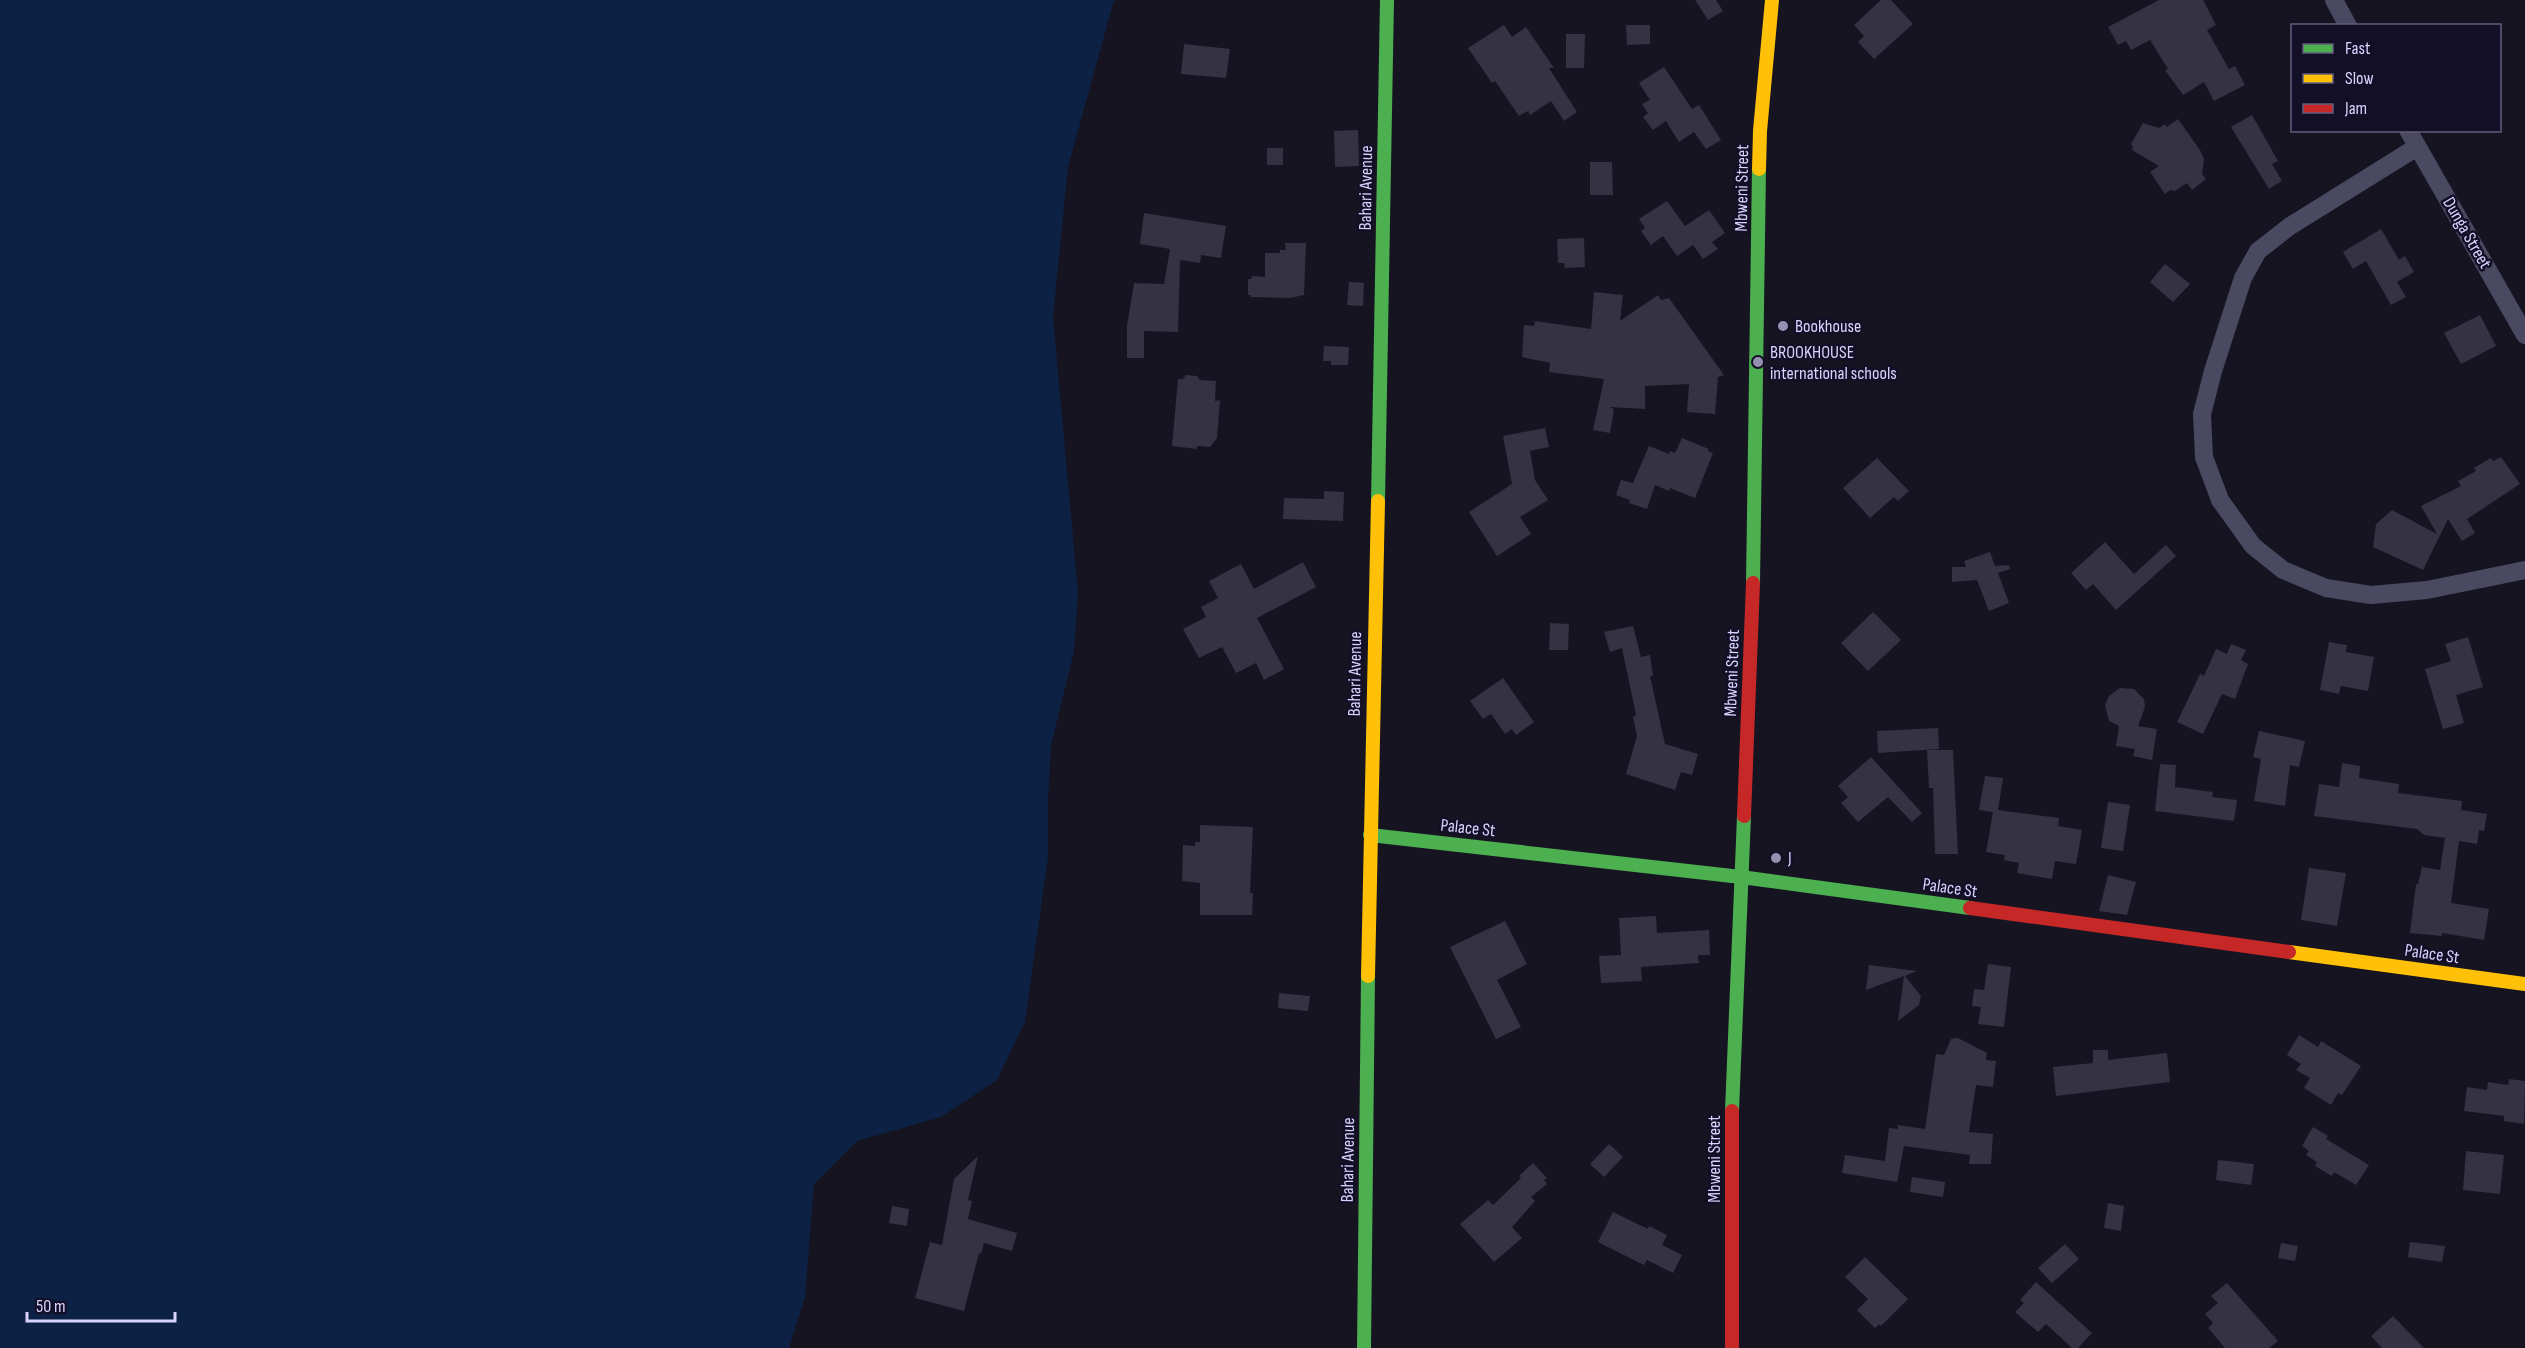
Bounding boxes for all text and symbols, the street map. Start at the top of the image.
legend [2291,24,2501,132]
text: Fast [2345,38,2371,59]
text: Slow [2345,68,2374,89]
text: Jam [2344,98,2367,119]
street label: Mbweni Street [1731,144,1753,232]
street label: Bahari Avenue [1355,145,1377,231]
street label: Dunga Street [2438,194,2496,273]
place label: Bookhouse [1795,316,1861,337]
marker: Bookhouse [1776,319,1790,333]
place label: BROOKHOUSE international schools [1770,342,1897,384]
marker: BROOKHOUSE international schools [1751,355,1765,369]
street label: Mbweni Street [1720,629,1744,717]
street label: Bahari Avenue [1344,631,1366,717]
street label: Palace St [1440,815,1497,841]
place label: J [1787,848,1792,869]
marker: J [1769,851,1783,865]
street label: Palace St [1921,874,1979,902]
street label: Palace St [2403,940,2461,968]
street label: Mbweni Street [1704,1115,1725,1203]
street label: Bahari Avenue [1337,1117,1359,1203]
scale bar [27,1285,176,1323]
text: 50 m [36,1296,66,1317]

